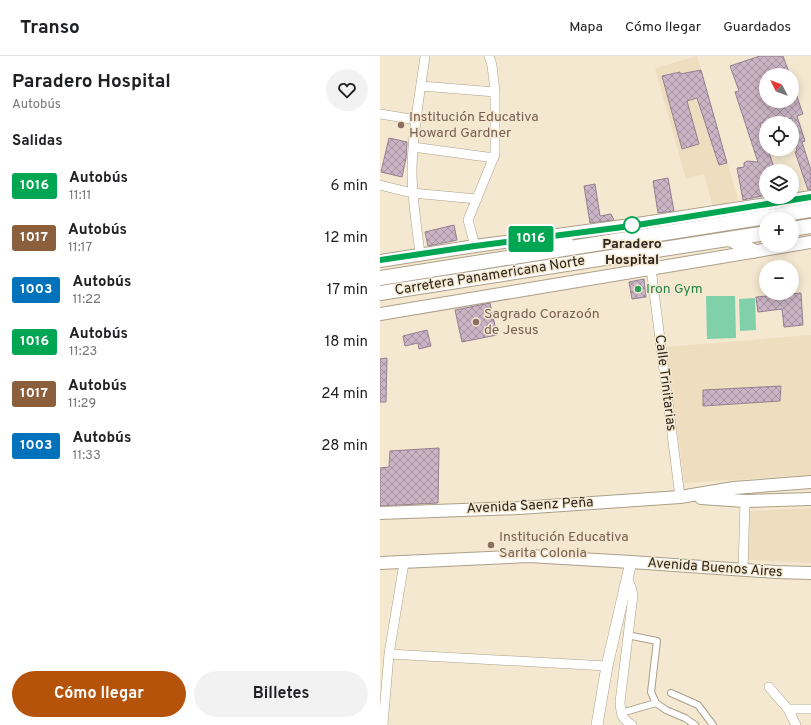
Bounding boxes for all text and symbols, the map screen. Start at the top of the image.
text: Transo [20,16,80,40]
text: Mapa [569,19,603,36]
text: Cómo llegar [625,19,701,36]
text: Guardados [723,19,791,36]
north arrow [759,68,799,108]
map controls [759,68,799,300]
button: heart [326,69,368,111]
text: Paradero Hospital [12,70,171,94]
text: Autobús [12,97,61,113]
place label: Institución Educativa Howard Gardner [409,109,539,142]
button: locate [759,116,799,156]
marker: Institución Educativa Howard Gardner [396,120,406,130]
text: Salidas [12,132,63,151]
button: layers [759,164,799,204]
text: Autobús [69,169,128,188]
text: 1016 [20,177,49,194]
text: 6 min [331,177,368,196]
text: 11:11 [69,188,91,204]
button: + [759,212,799,252]
marker: Paradero Hospital [623,216,641,234]
text: Autobús [68,221,127,240]
line badge: 1016 [503,226,559,252]
text: 1017 [20,229,48,246]
text: 12 min [325,229,368,248]
text: 1016 [516,230,546,247]
place label: Paradero Hospital [602,236,662,269]
text: 11:17 [68,240,92,256]
street label: Carretera Panamericana Norte [394,253,586,299]
button: − [759,260,799,300]
text: Autobús [72,273,131,292]
text: 1003 [20,281,52,298]
text: 17 min [327,281,368,300]
place label: Iron Gym [646,281,703,298]
marker: Iron Gym [633,284,643,294]
text: 11:22 [72,292,101,308]
place label: Sagrado Corazoón de Jesus [484,306,600,339]
marker: Sagrado Corazoón de Jesus [471,317,481,327]
text: Autobús [69,325,128,344]
text: 1016 [20,333,49,350]
text: 18 min [325,333,368,352]
street label: Calle Trinitarias [651,334,679,432]
text: 11:23 [69,344,97,360]
text: Autobús [68,377,127,396]
text: 1017 [20,385,48,402]
text: 24 min [321,385,368,404]
text: 11:29 [68,396,96,412]
text: Autobús [72,429,131,448]
text: 1003 [20,437,52,454]
text: 28 min [321,437,368,456]
text: 11:33 [72,448,101,464]
street label: Avenida Saenz Peña [466,494,594,518]
place label: Institución Educativa Sarita Colonia [499,529,629,562]
marker: Institución Educativa Sarita Colonia [486,540,496,550]
street label: Avenida Buenos Aires [647,555,783,581]
button: Cómo llegar [12,671,186,717]
button: Billetes [194,671,368,717]

